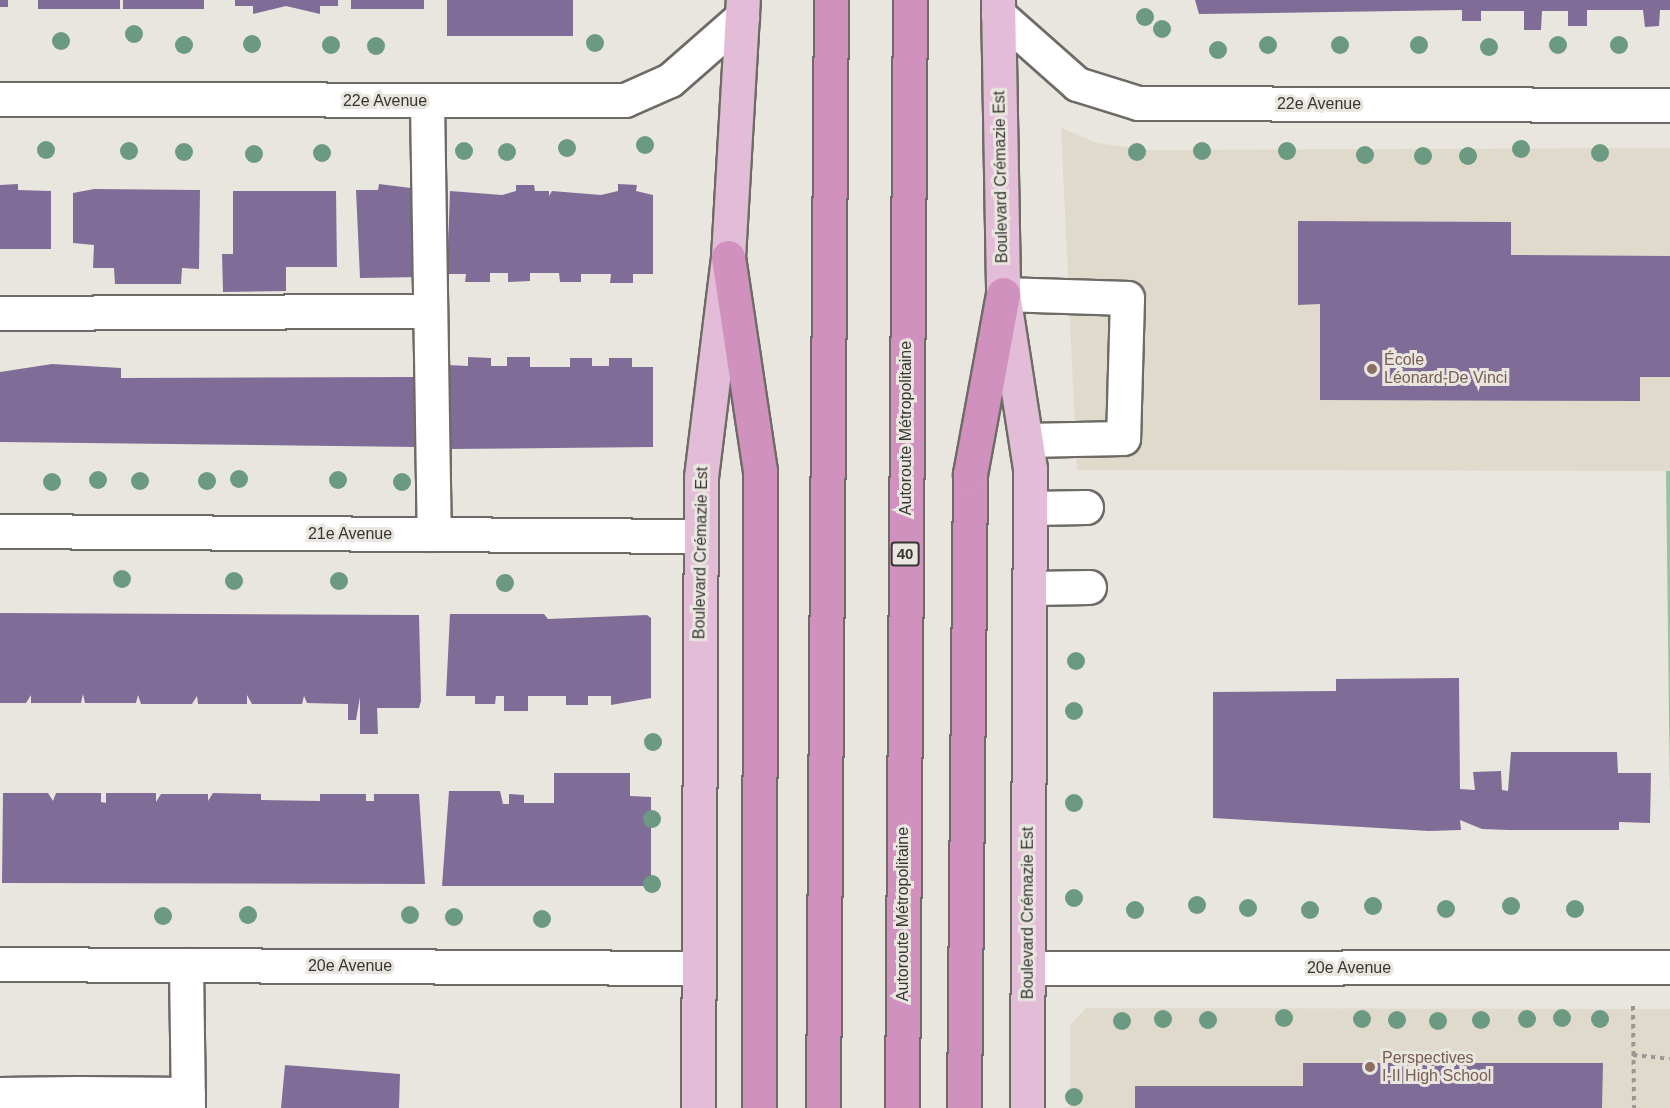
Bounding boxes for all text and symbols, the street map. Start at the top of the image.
street label: 22e Avenue [342,91,428,111]
street label: Boulevard Crémazie Est [990,91,1012,263]
street label: 22e Avenue [1276,94,1362,114]
street label: Autoroute Métropolitaine [896,341,916,515]
place label: École Léonard-De Vinci [1384,350,1507,388]
marker: École Léonard-De Vinci [1365,362,1379,376]
street label: Boulevard Crémazie Est [690,467,712,639]
street label: 21e Avenue [307,524,393,544]
road number: 40 [890,542,920,566]
street label: Autoroute Métropolitaine [893,827,913,1001]
street label: Boulevard Crémazie Est [1018,827,1038,999]
street label: 20e Avenue [307,956,393,976]
street label: 20e Avenue [1306,958,1392,978]
place label: Perspectives I-II High School [1382,1048,1491,1086]
marker: Perspectives I-II High School [1363,1060,1377,1074]

